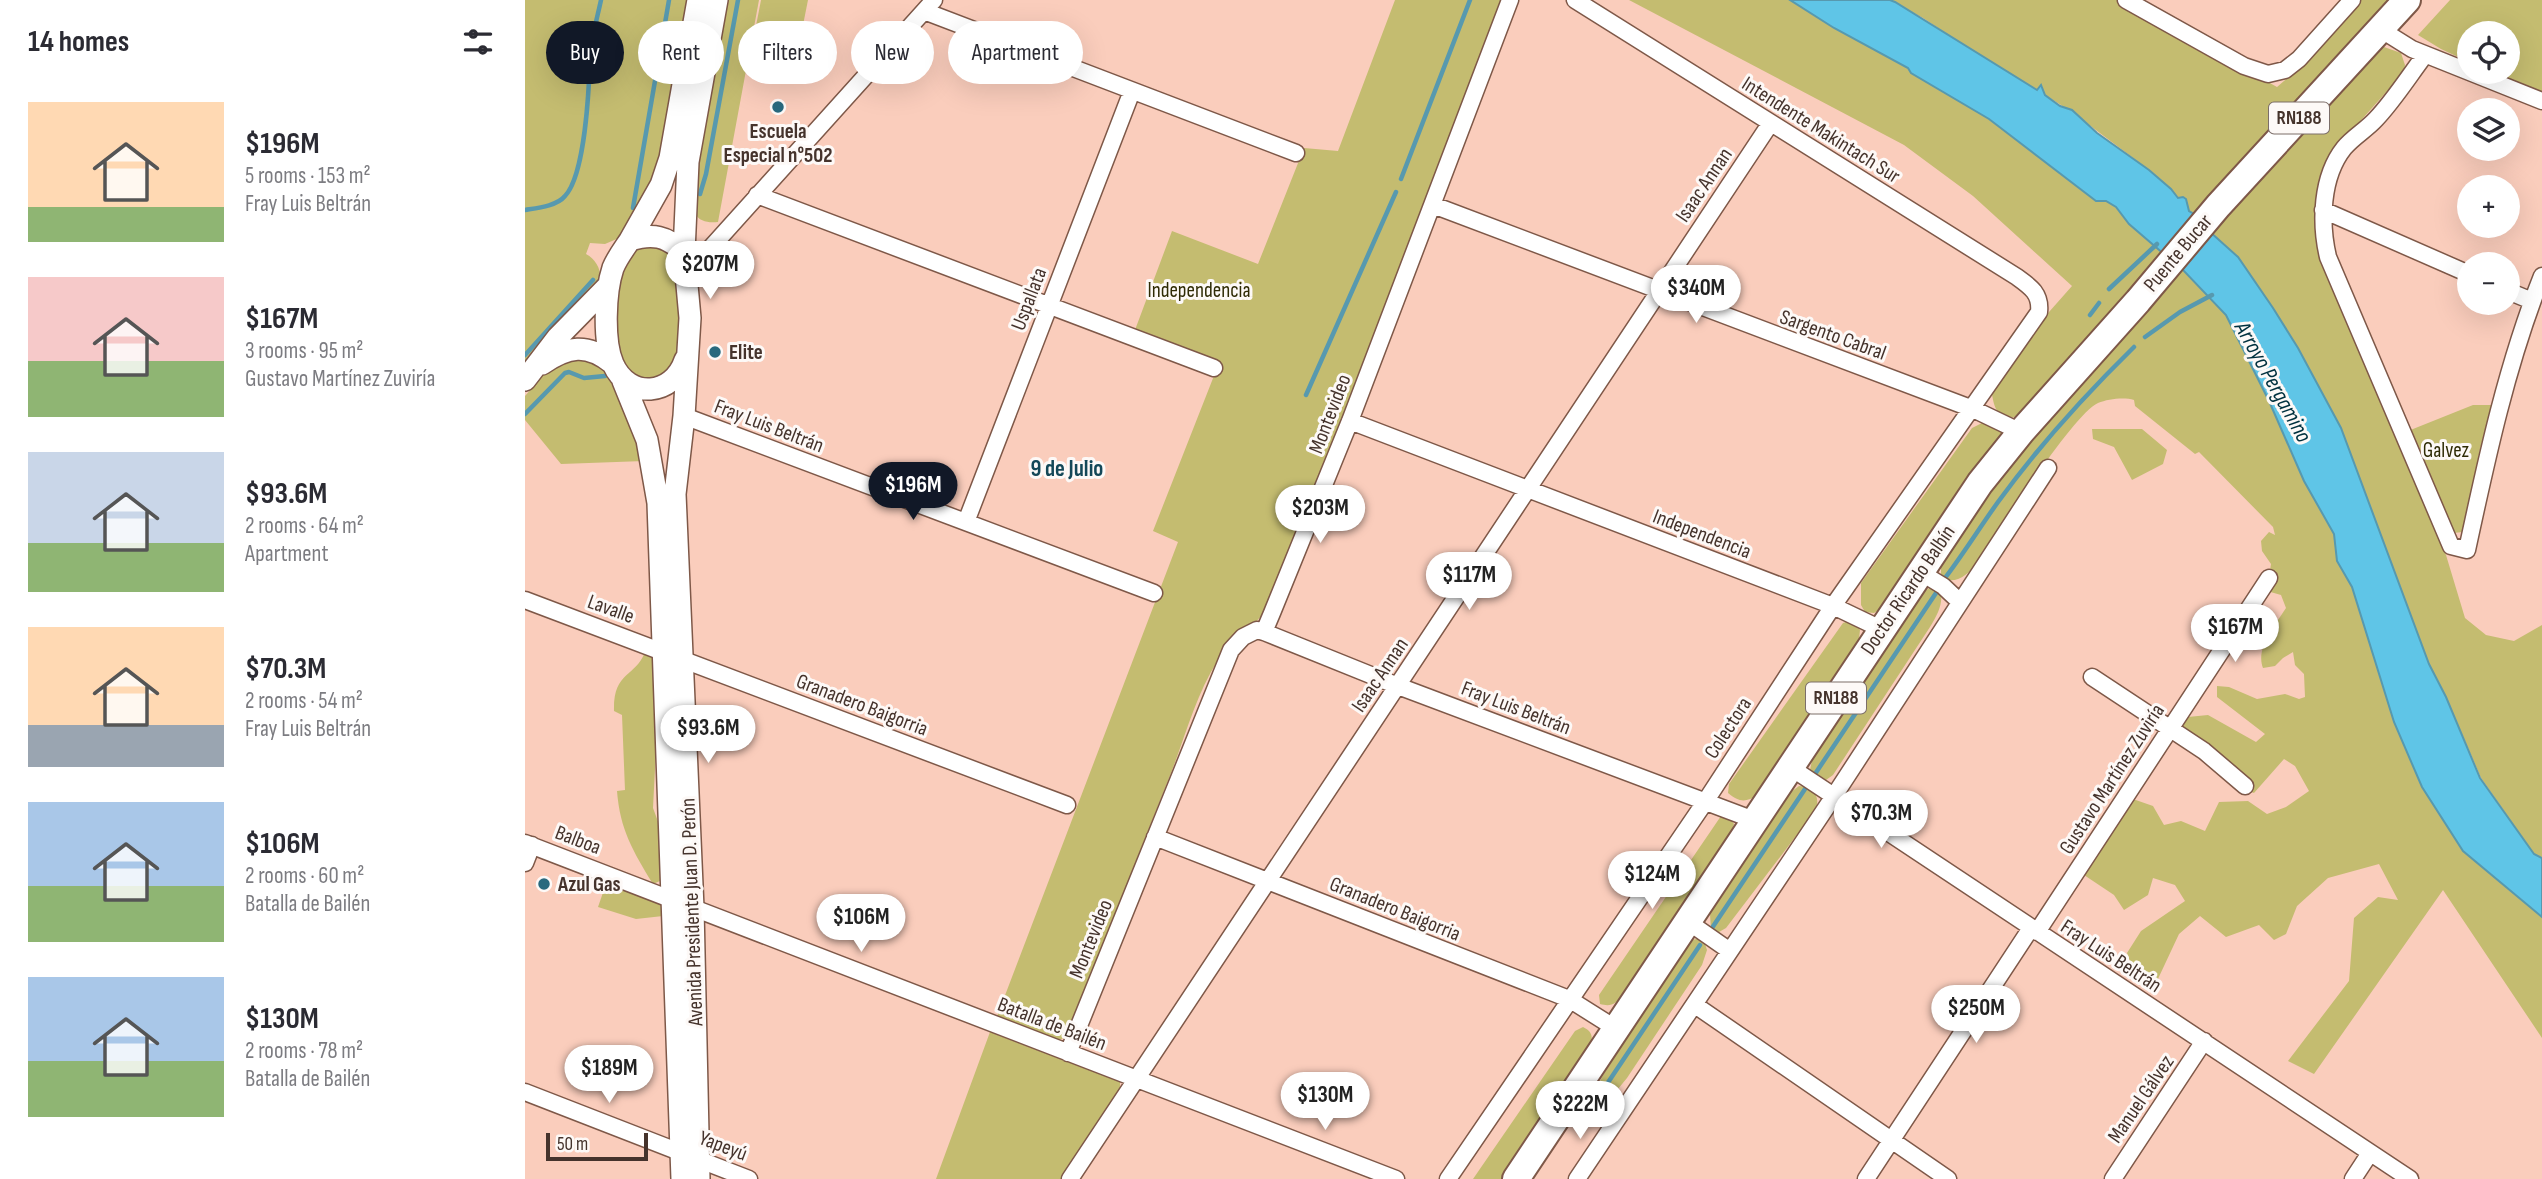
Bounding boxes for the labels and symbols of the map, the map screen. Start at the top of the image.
street label: Intendente Makintach Sur [1737,71,1905,189]
marker: Escuela Especial n°502 [770,99,786,115]
road number: RN188 [2269,102,2329,134]
place label: Escuela Especial n°502 [724,119,832,168]
street label: Isaac Annan [1670,143,1738,227]
street label: Puente Bucar [2138,209,2218,297]
pin: $207M [661,242,759,301]
street label: Uspallata [1006,264,1052,334]
pin: $340M [1647,266,1745,325]
park label: Independencia [1147,278,1251,303]
street label: Sargento Cabral [1777,304,1889,366]
water label: Arroyo Pergamino [2228,316,2318,448]
place label: Elite [729,340,763,365]
marker: Elite [707,344,723,360]
street label: Montevideo [1303,371,1357,457]
street label: Fray Luis Beltrán [711,394,827,458]
park label: Galvez [2423,438,2470,463]
district label: 9 de Julio [1031,455,1103,483]
pin: $196M [864,462,962,522]
pin: $203M [1271,486,1369,545]
street label: Independencia [1649,504,1755,564]
street label: Doctor Ricardo Balbín [1855,520,1961,660]
pin: $117M [1420,552,1518,612]
street label: Lavalle [584,589,638,629]
pin: $167M [2186,604,2284,664]
street label: Isaac Annan [1346,633,1414,717]
street label: Granadero Baigorria [793,668,931,742]
street label: Fray Luis Beltrán [1458,676,1574,740]
road number: RN188 [1806,682,1866,713]
street label: Colectora [1699,693,1757,763]
street label: Gustavo Martínez Zuviría [2054,699,2170,859]
pin: $93.6M [651,706,765,765]
pin: $70.3M [1824,790,1938,850]
street label: Avenida Presidente Juan D. Perón [676,797,709,1028]
street label: Balboa [552,820,604,860]
pin: $124M [1603,852,1701,911]
street label: Granadero Baigorria [1326,871,1464,947]
place label: Azul Gas [557,872,621,897]
marker: Azul Gas [536,876,552,892]
pin: $106M [812,894,910,954]
street label: Montevideo [1064,896,1118,982]
street label: Fray Luis Beltrán [2056,914,2166,998]
pin: $250M [1927,986,2025,1045]
street label: Batalla de Bailén [994,992,1110,1056]
pin: $189M [560,1046,658,1105]
street label: Manuel Gálvez [2103,1050,2180,1148]
pin: $130M [1276,1072,1374,1132]
pin: $222M [1531,1082,1629,1141]
street label: Yapeyú [695,1125,751,1167]
scale bar [546,1130,647,1162]

